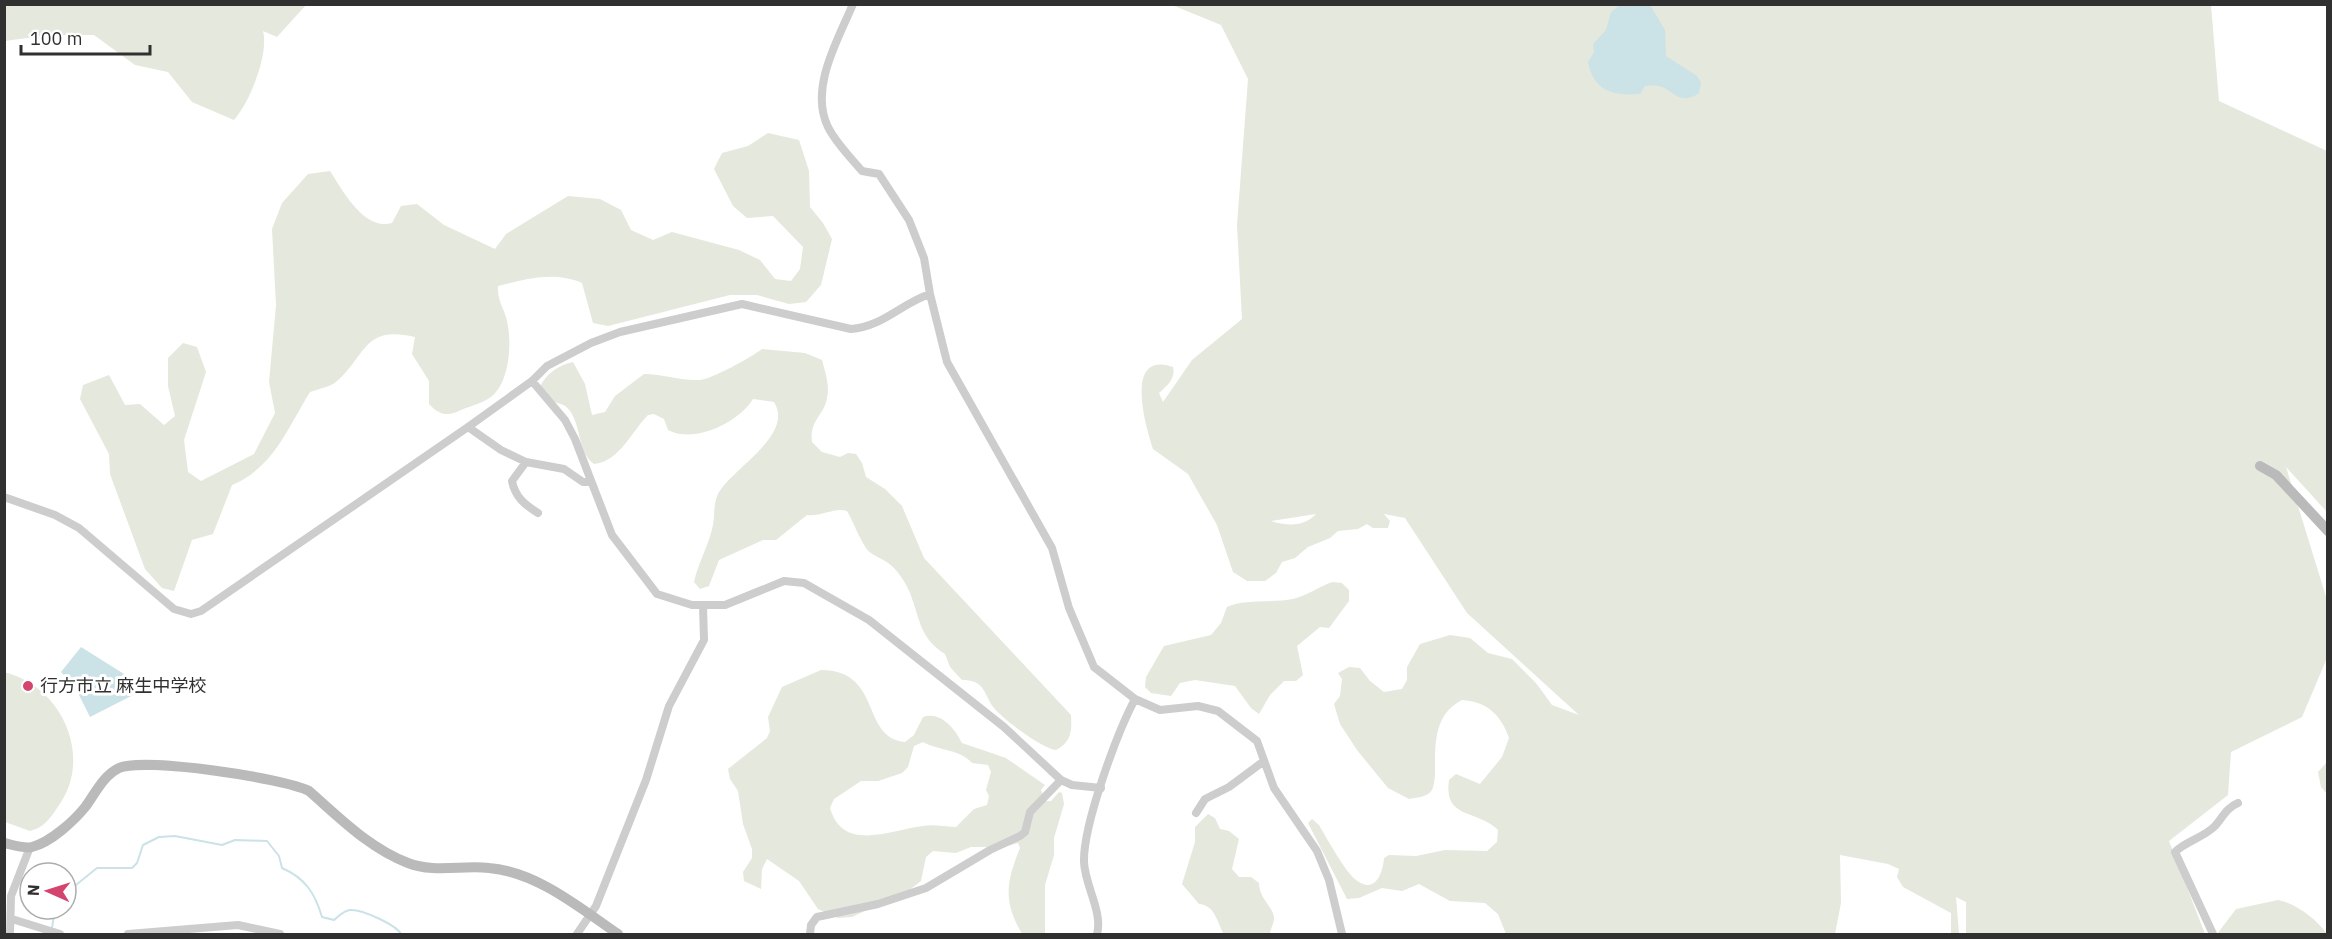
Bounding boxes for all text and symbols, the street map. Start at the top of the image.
scale bar [21,18,150,56]
text: 100 m [30,27,82,50]
place label: 行方市立 麻生中学校 [40,674,206,697]
marker: 行方市立 麻生中学校 [21,679,35,693]
north arrow [18,861,78,921]
text: N [23,884,43,897]

